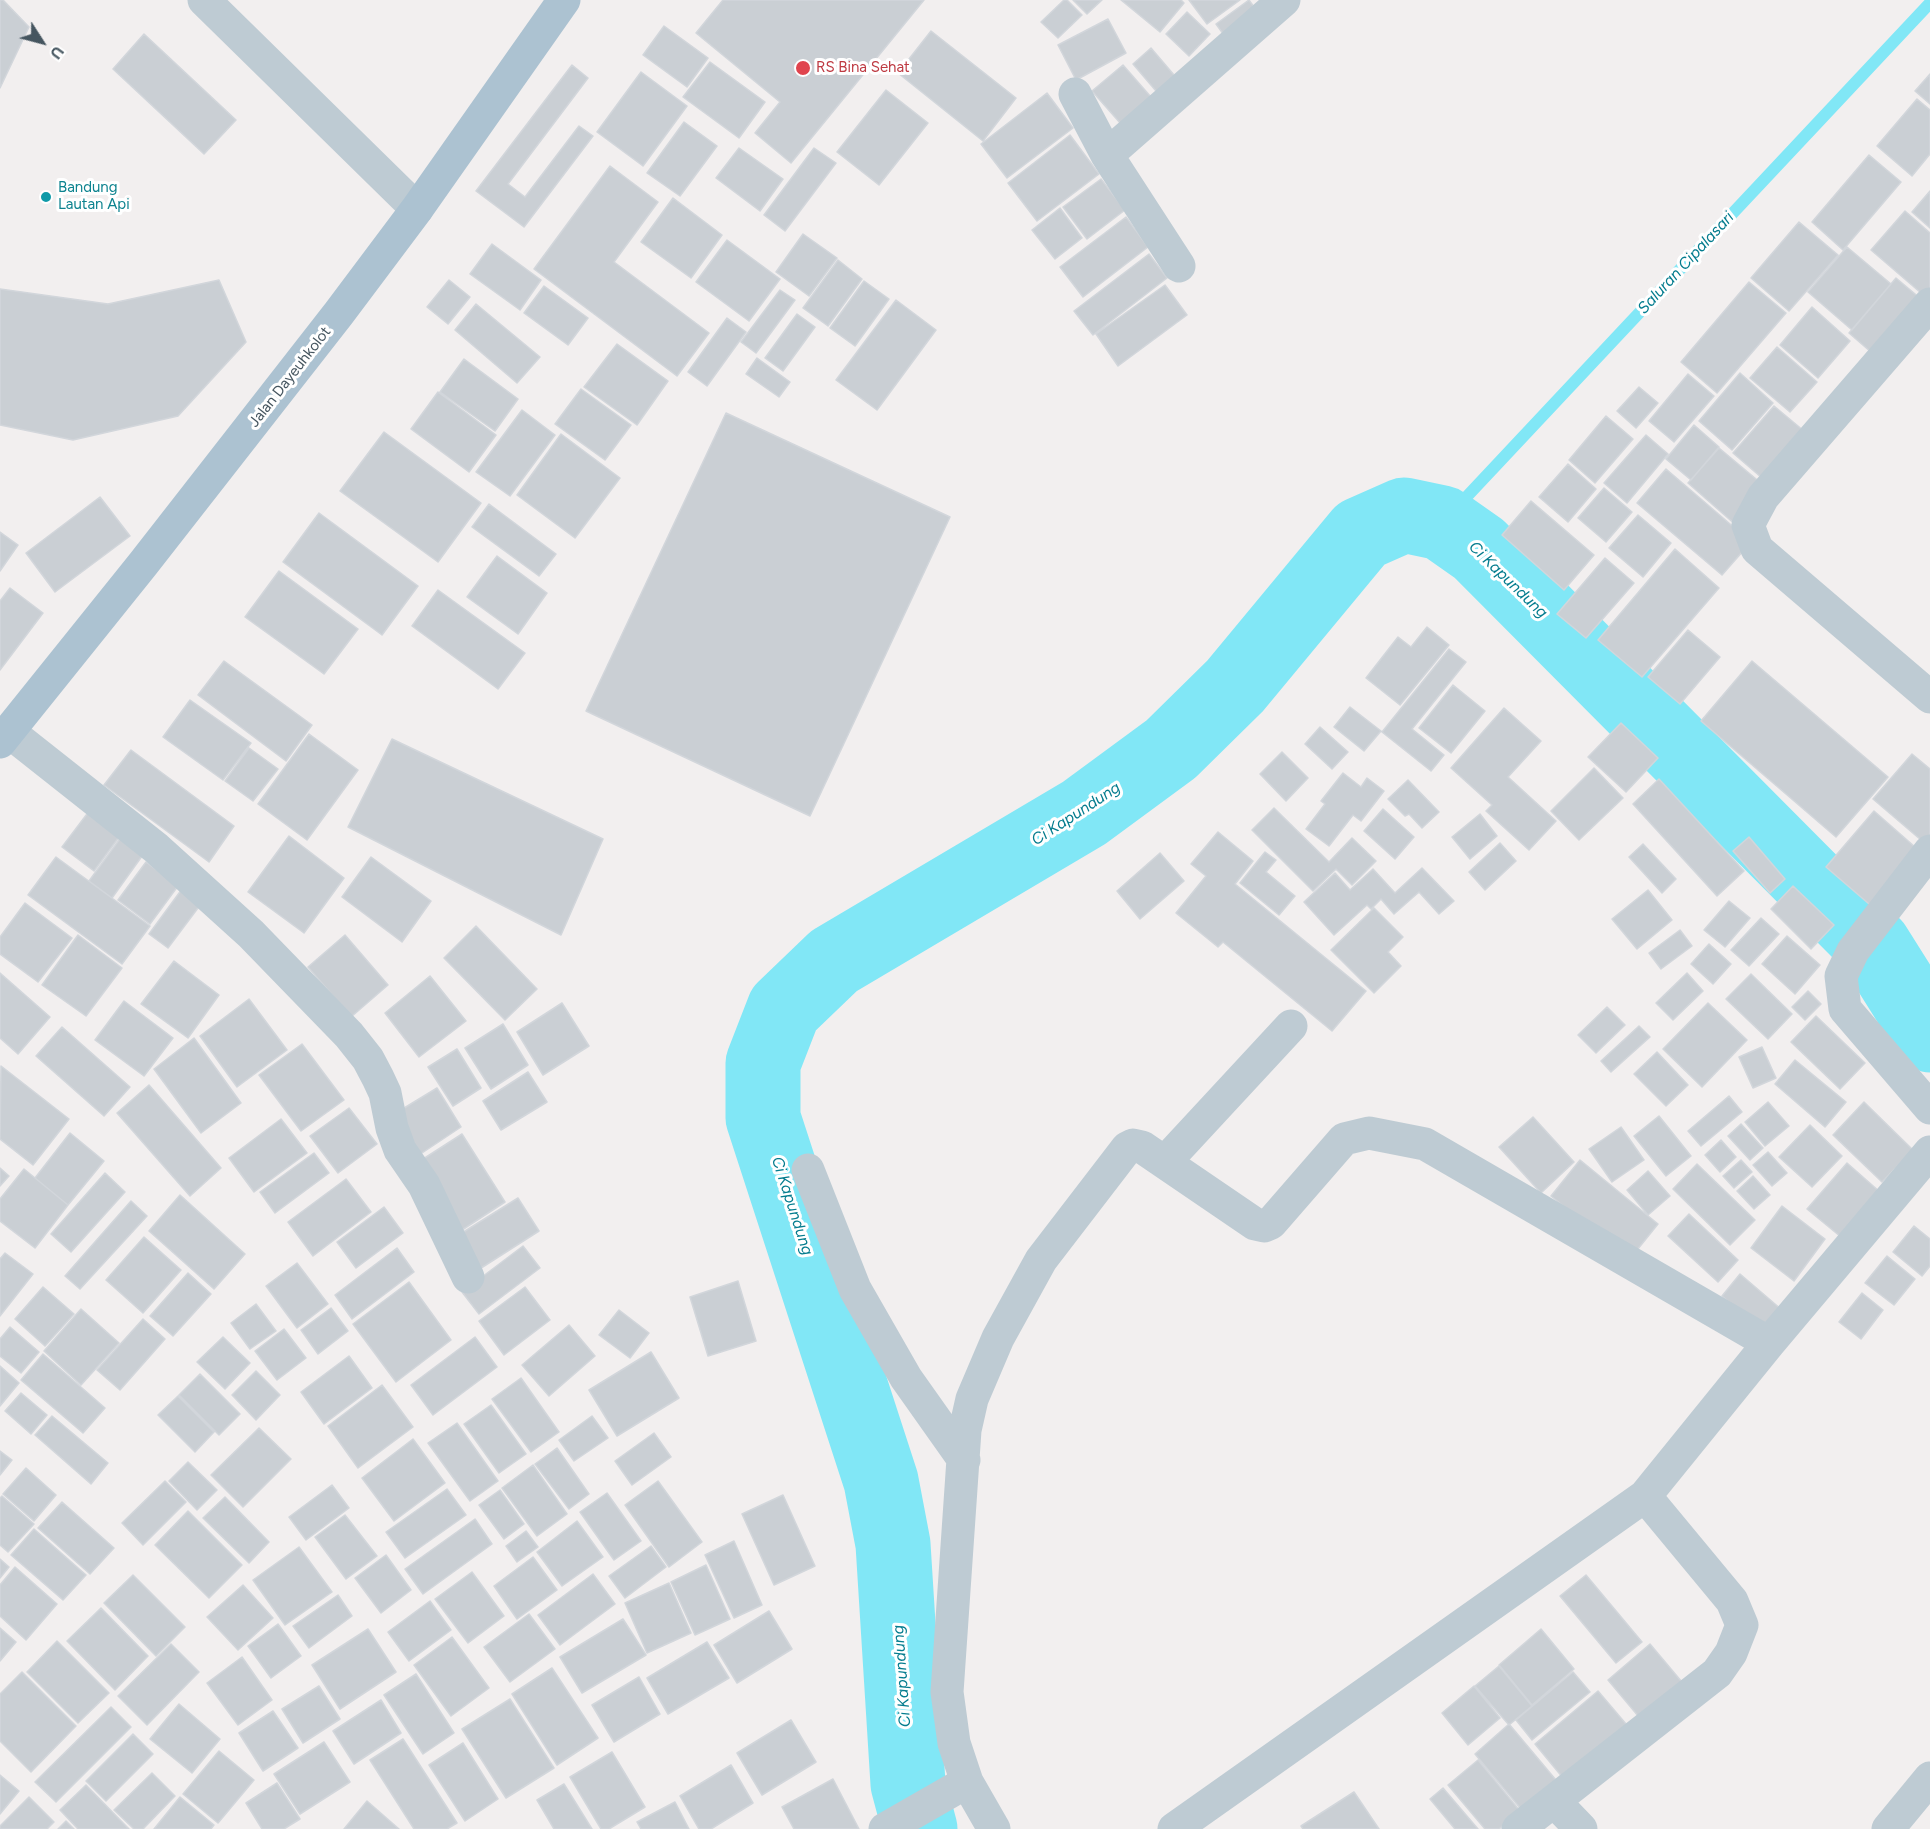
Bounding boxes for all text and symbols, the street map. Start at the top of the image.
north arrow [12,12,72,72]
text: U [46,43,68,63]
marker: RS Bina Sehat [794,59,812,77]
place label: RS Bina Sehat [816,59,910,77]
place label: Bandung Lautan Api [58,179,130,214]
marker: Bandung Lautan Api [39,190,53,204]
water label: Saluran Cipalasari [1634,208,1738,318]
street label: Jalan Dayeuhkolot [245,323,335,431]
water label: Ci Kapundung [1465,538,1551,622]
water label: Ci Kapundung [1028,778,1124,850]
water label: Ci Kapundung [767,1154,817,1258]
water label: Ci Kapundung [889,1624,915,1728]

